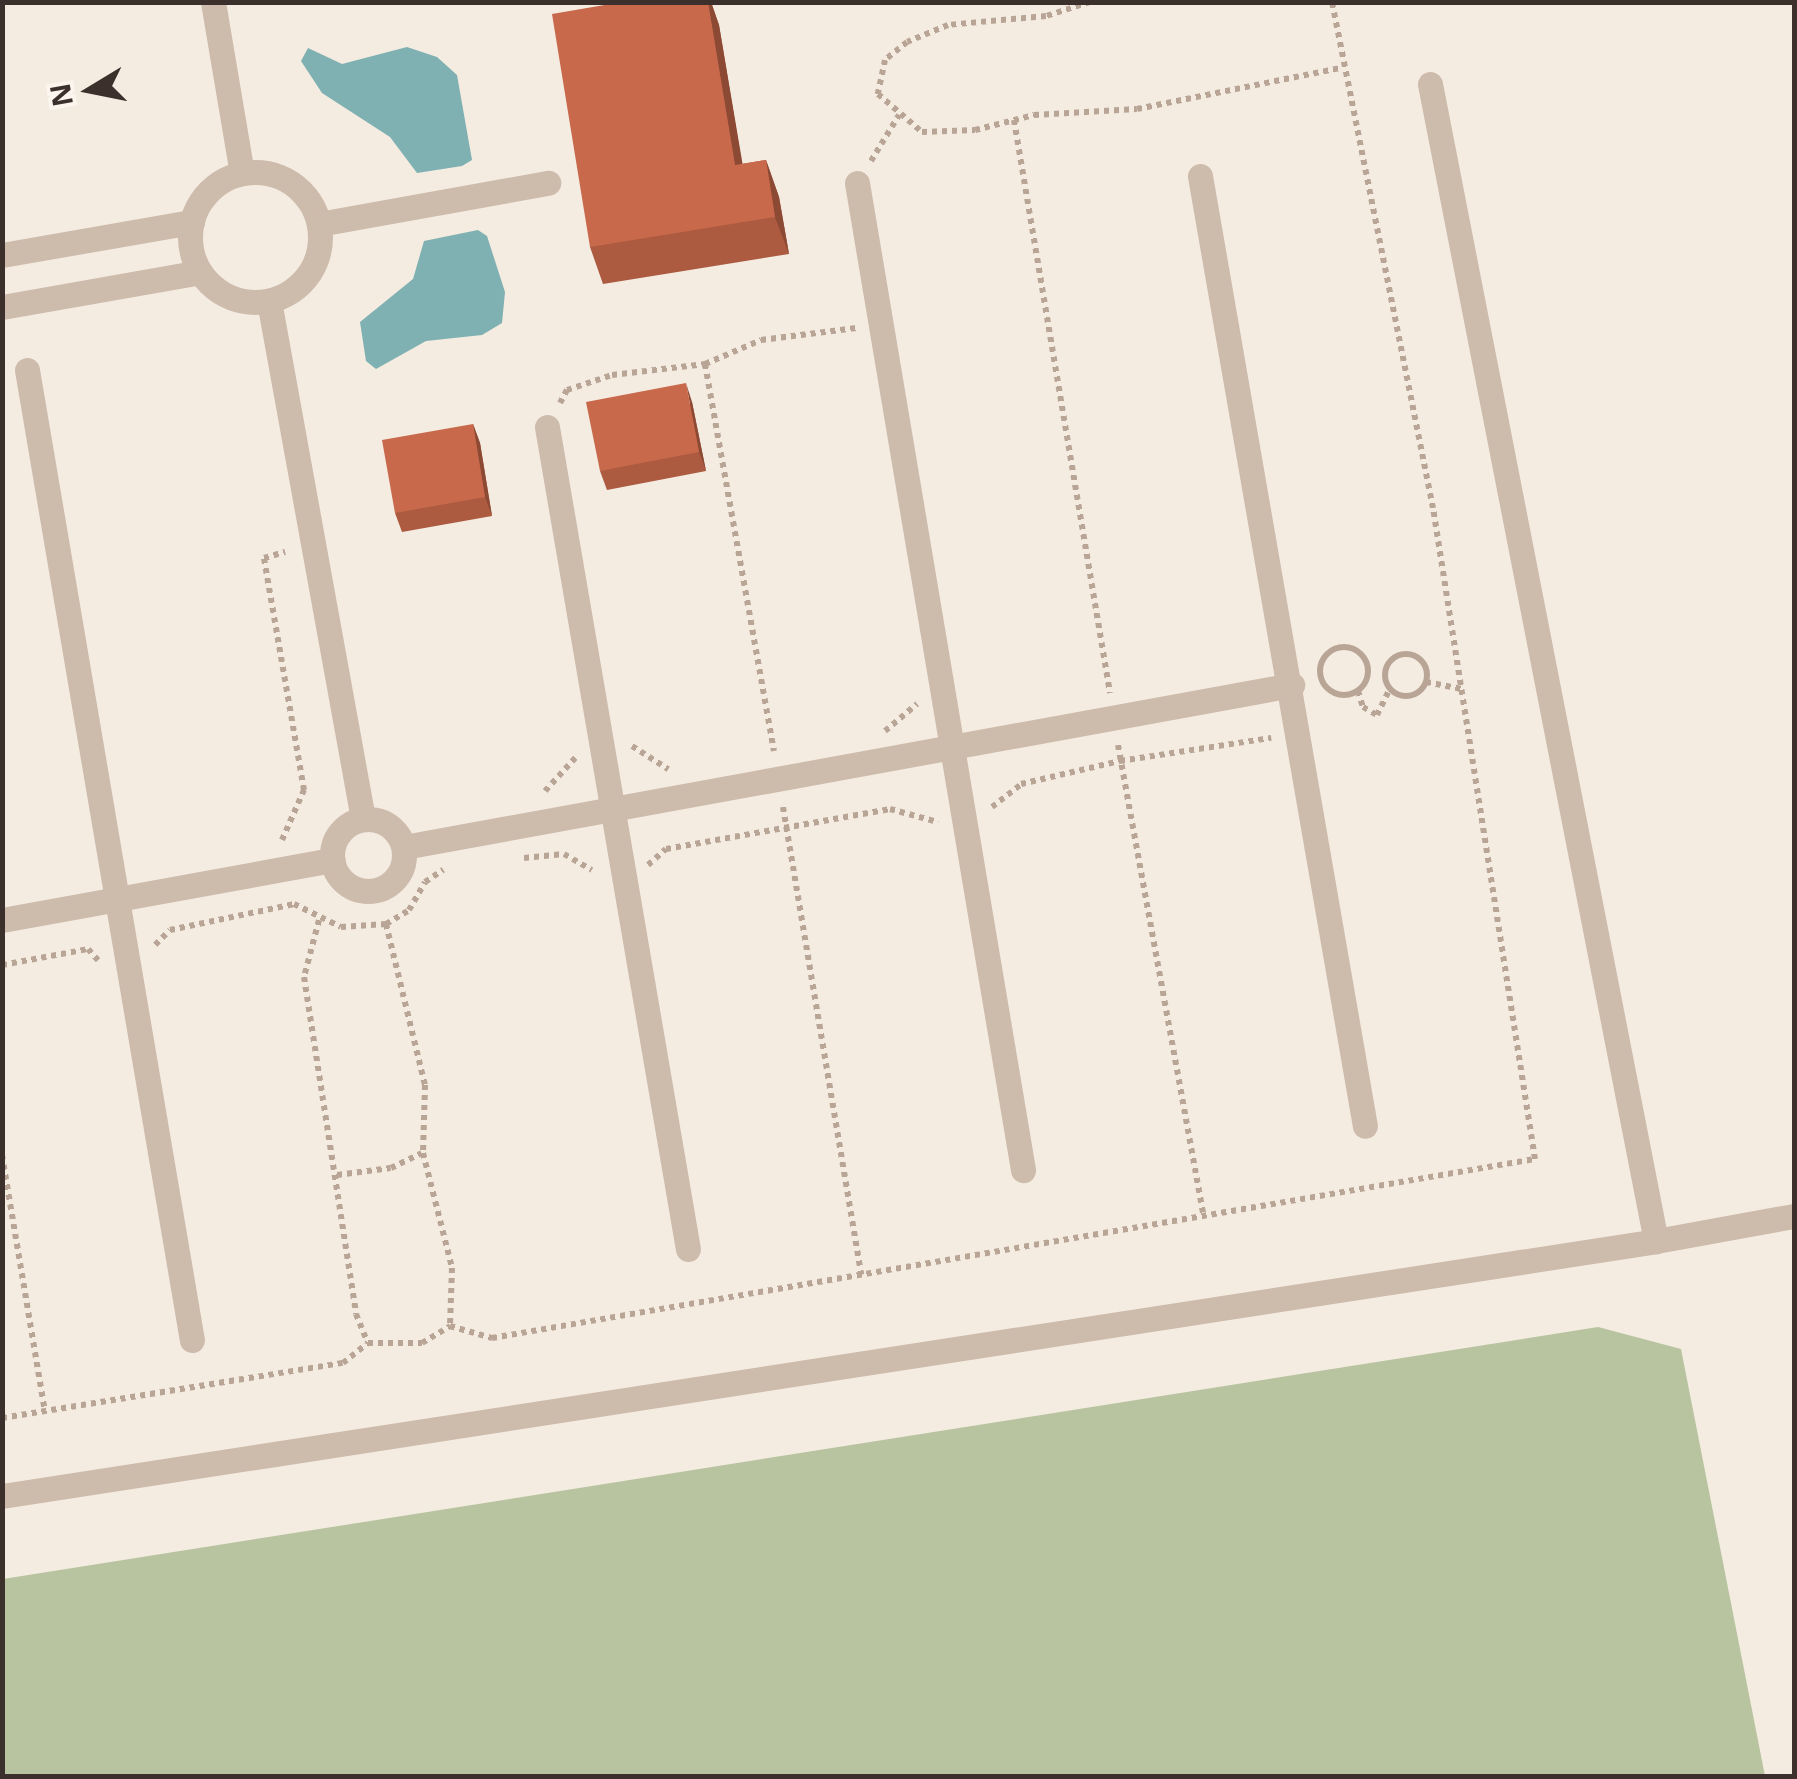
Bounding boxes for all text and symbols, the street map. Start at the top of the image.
north arrow [40,40,140,140]
text: N [40,81,81,110]

